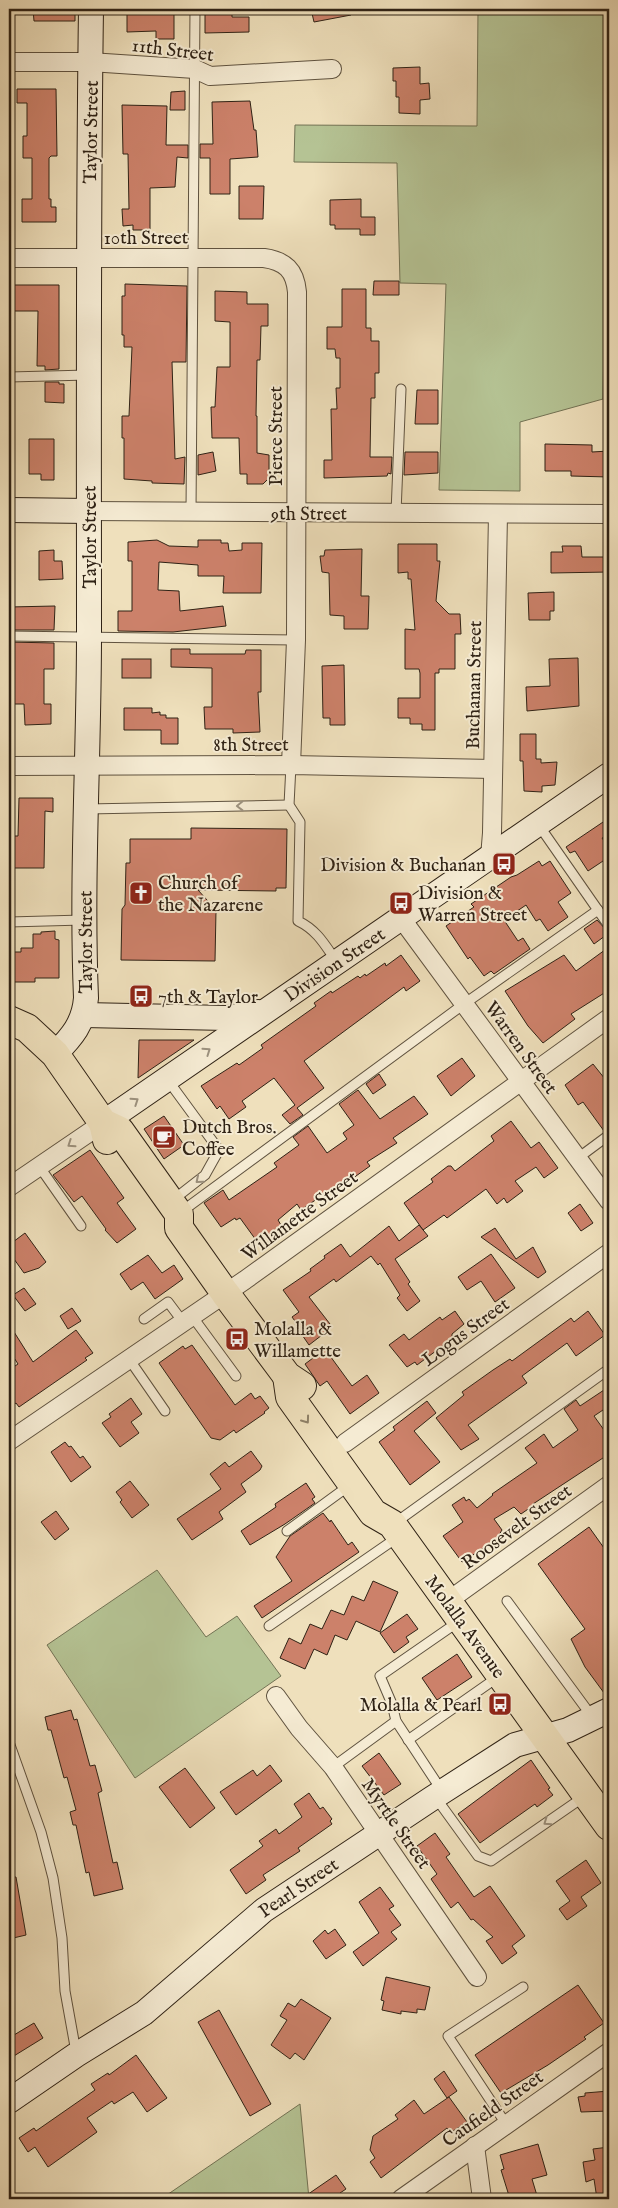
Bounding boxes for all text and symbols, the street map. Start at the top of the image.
street label: 11th Street [131,34,215,68]
street label: Taylor Street [79,80,105,184]
street label: 10th Street [104,227,189,251]
street label: Pierce Street [265,386,289,486]
street label: Taylor Street [79,485,103,589]
street label: 9th Street [270,503,348,527]
street label: Buchanan Street [462,620,488,750]
street label: 8th Street [213,734,289,758]
one-way arrow [236,801,244,811]
bus stop icon: Division & Buchanan [491,851,517,877]
place label: Division & Buchanan [320,854,486,878]
place label: Church of the Nazarene [158,872,263,918]
church icon: Church of the Nazarene [128,880,154,906]
place label: Division & Warren Street [418,882,528,928]
street label: Taylor Street [75,890,99,994]
bus stop icon: Division & Warren Street [388,890,414,916]
street label: Division Street [280,923,391,1008]
bus stop icon: 7th & Taylor [128,983,154,1009]
place label: 7th & Taylor [158,986,258,1010]
street label: Warren Street [479,997,562,1100]
one-way arrow [201,1048,211,1057]
one-way arrow [129,1098,139,1107]
place label: Dutch Bros. Coffee [182,1116,277,1162]
cafe icon: Dutch Bros. Coffee [151,1124,177,1150]
one-way arrow [68,1138,77,1147]
street label: Willamette Street [237,1166,364,1267]
one-way arrow [196,1174,205,1182]
street label: Logus Street [418,1293,515,1372]
place label: Molalla & Willamette [254,1318,341,1364]
bus stop icon: Molalla & Willamette [224,1326,250,1352]
one-way arrow [299,1414,309,1423]
street label: Roosevelt Street [457,1479,577,1576]
street label: Molalla Avenue [419,1571,510,1684]
bus stop icon: Molalla & Pearl [487,1691,513,1717]
place label: Molalla & Pearl [360,1694,483,1718]
street label: Myrtle Street [355,1774,436,1875]
one-way arrow [543,1816,553,1825]
street label: Pearl Street [255,1853,344,1924]
street label: Caufield Street [438,2066,549,2153]

